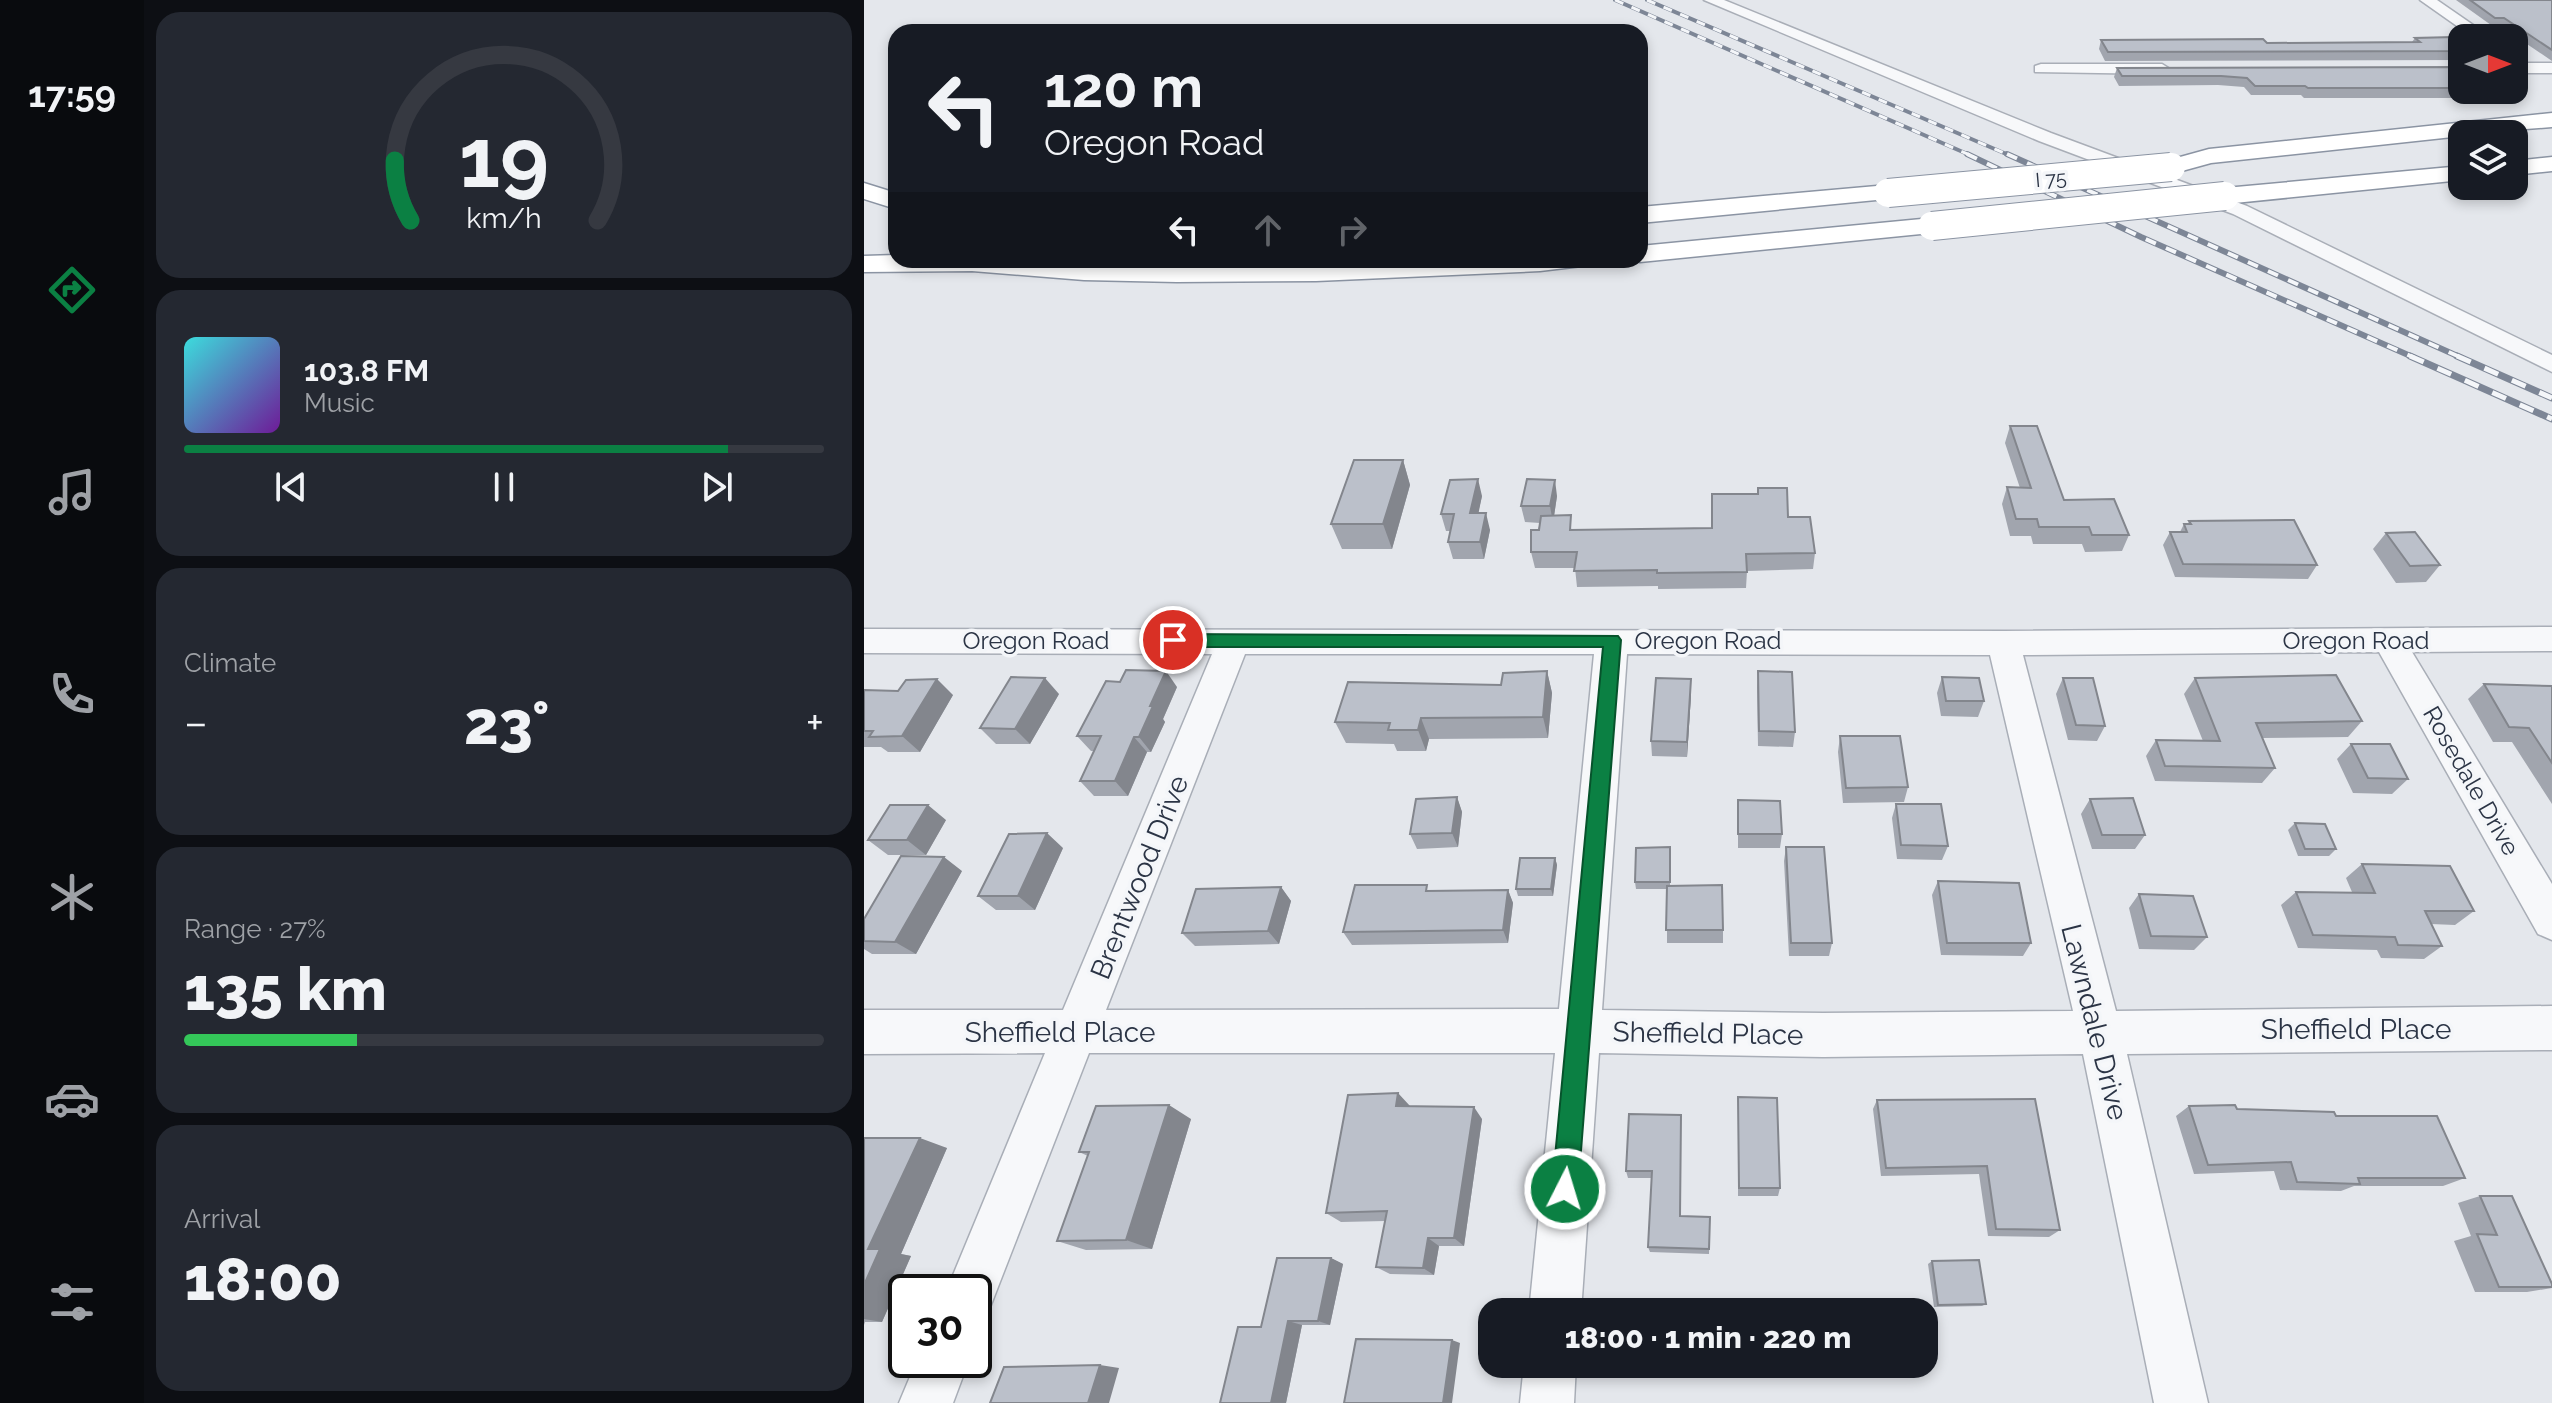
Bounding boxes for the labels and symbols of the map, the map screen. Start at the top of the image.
north arrow [2448,24,2528,104]
street label: I 75 [2034,166,2068,192]
pin [1139,606,1207,674]
street label: Oregon Road [963,626,1109,655]
street label: Oregon Road [1635,626,1781,655]
street label: Oregon Road [2283,626,2429,655]
street label: Rosedale Drive [2417,701,2526,860]
street label: Brentwood Drive [1084,770,1195,984]
street label: Lawndale Drive [2054,921,2135,1124]
street label: Sheffield Place [2261,1013,2451,1046]
street label: Sheffield Place [1612,1015,1804,1052]
street label: Sheffield Place [965,1016,1155,1049]
position arrow [1523,1147,1607,1231]
speed limit sign: 30 [888,1274,992,1378]

